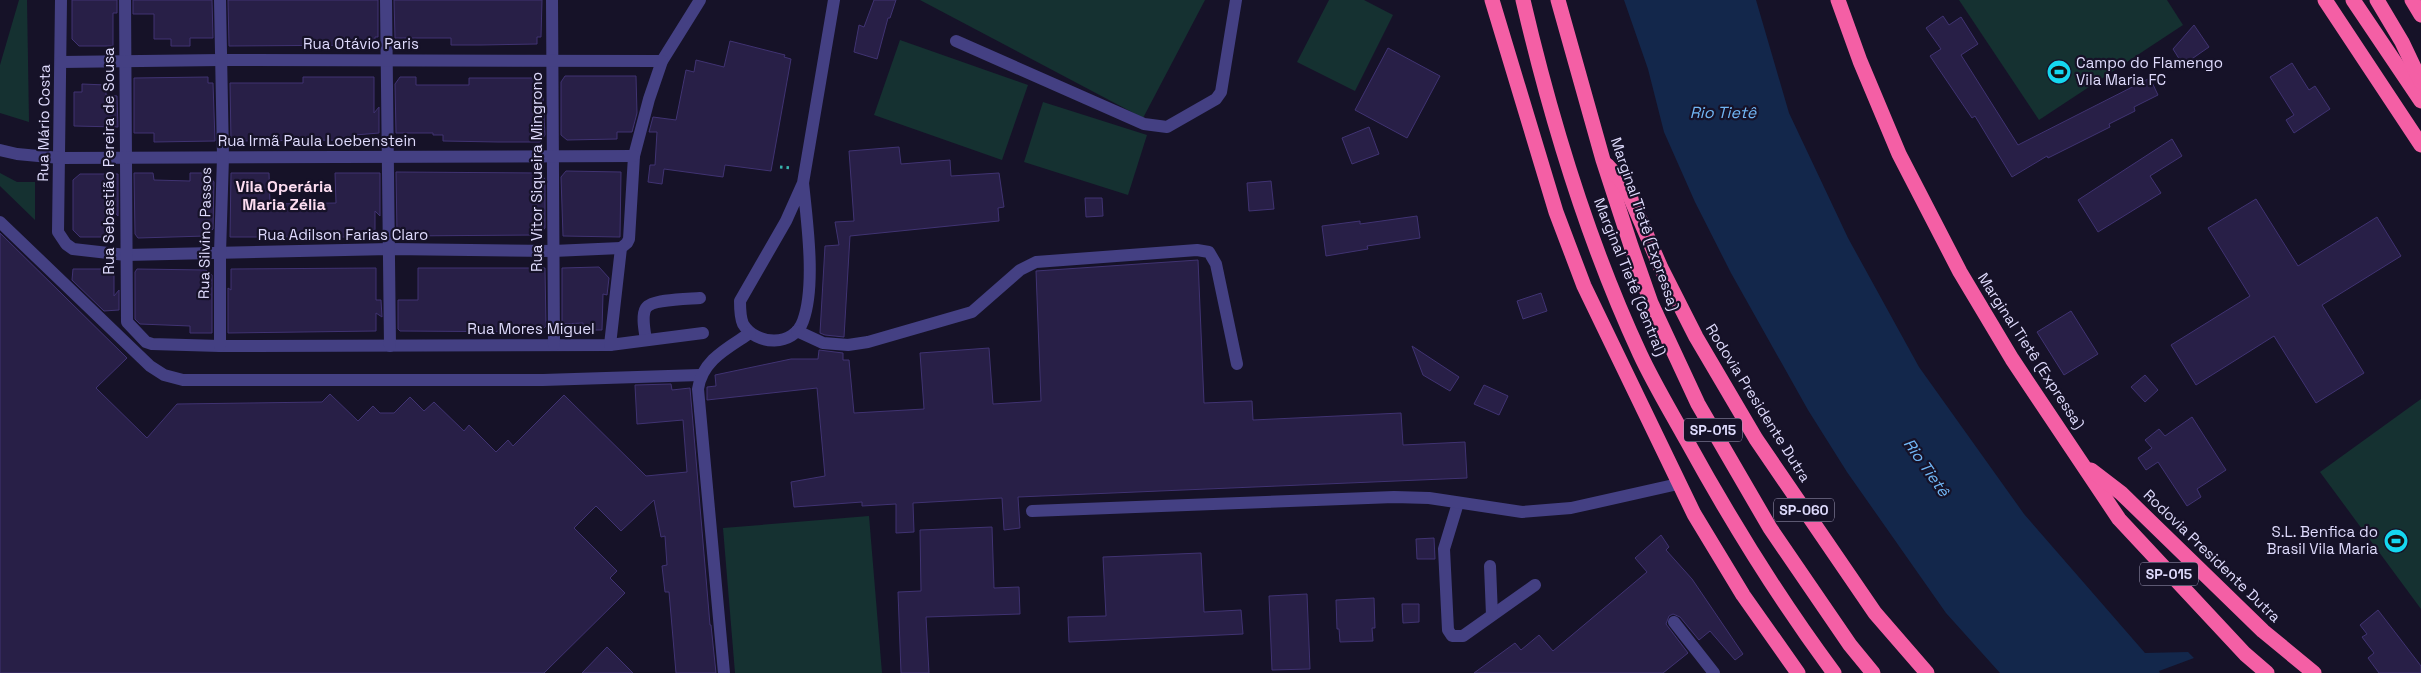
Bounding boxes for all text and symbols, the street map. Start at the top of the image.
street label: Rua Otávio Paris [303,34,419,53]
street label: Rua Sebastião Pereira de Sousa [99,47,118,275]
place label: Campo do Flamengo Vila Maria FC [2076,53,2223,89]
sports icon: Campo do Flamengo Vila Maria FC [2046,59,2072,85]
street label: Rua Mário Costa [33,64,54,182]
street label: Rua Vitor Siqueira Mingrono [527,72,546,272]
water label: Rio Tietê [1690,102,1757,123]
street label: Rua Irmã Paula Loebenstein [218,131,416,150]
street label: Marginal Tietê (Expressa) [1606,135,1684,313]
street label: Rua Silvino Passos [194,167,215,299]
district label: Vila Operária Maria Zélia [235,176,333,215]
street label: Marginal Tietê (Central) [1589,195,1671,359]
street label: Rua Adilson Farias Claro [258,225,428,244]
street label: Marginal Tietê (Expressa) [1973,269,2089,433]
street label: Rua Mores Miguel [467,319,595,338]
street label: Rodovia Presidente Dutra [1702,320,1815,486]
road number: SP-015 [1684,418,1742,442]
water label: Rio Tietê [1899,434,1955,501]
street label: Rodovia Presidente Dutra [2140,485,2285,626]
road number: SP-060 [1774,498,1834,522]
place label: S.L. Benfica do Brasil Vila Maria [2267,522,2378,558]
sports icon: S.L. Benfica do Brasil Vila Maria [2383,528,2409,554]
road number: SP-015 [2140,562,2198,586]

